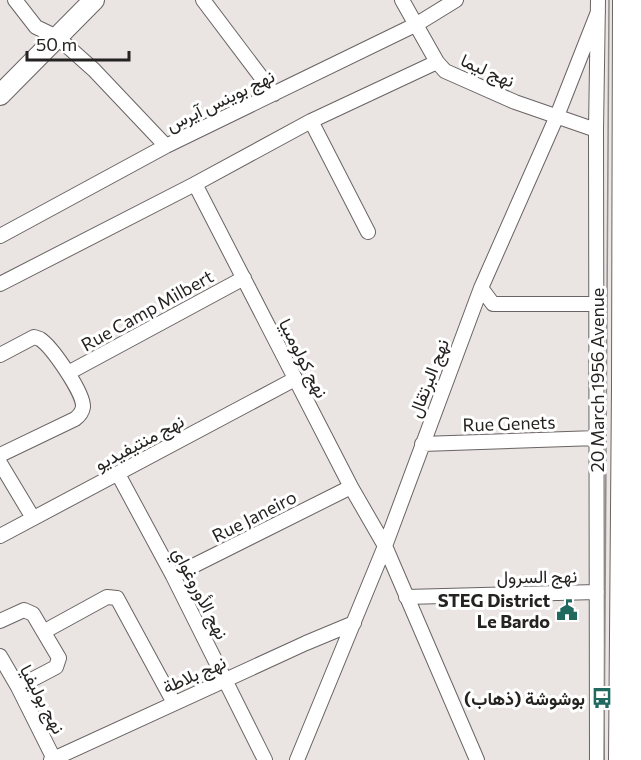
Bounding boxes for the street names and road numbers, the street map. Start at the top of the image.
street label: نهج ليما [457,48,518,93]
street label: نهج بوينس آيرس [162,64,279,138]
street label: Rue Camp Milbert [77,265,217,355]
street label: 20 March 1956 Avenue [586,288,608,472]
street label: نهج كولومبيا [273,315,333,402]
street label: نهج البرتقال [403,336,455,421]
street label: نهج منتيفيديو [90,409,188,477]
street label: Rue Genets [462,410,556,436]
street label: Rue Janeiro [208,485,300,547]
street label: نهج الأوروغواي [164,543,234,645]
street label: نهج السرول [496,564,578,590]
street label: نهج بلاطة [159,650,230,700]
street label: نهج بوليفيا [14,661,70,738]

